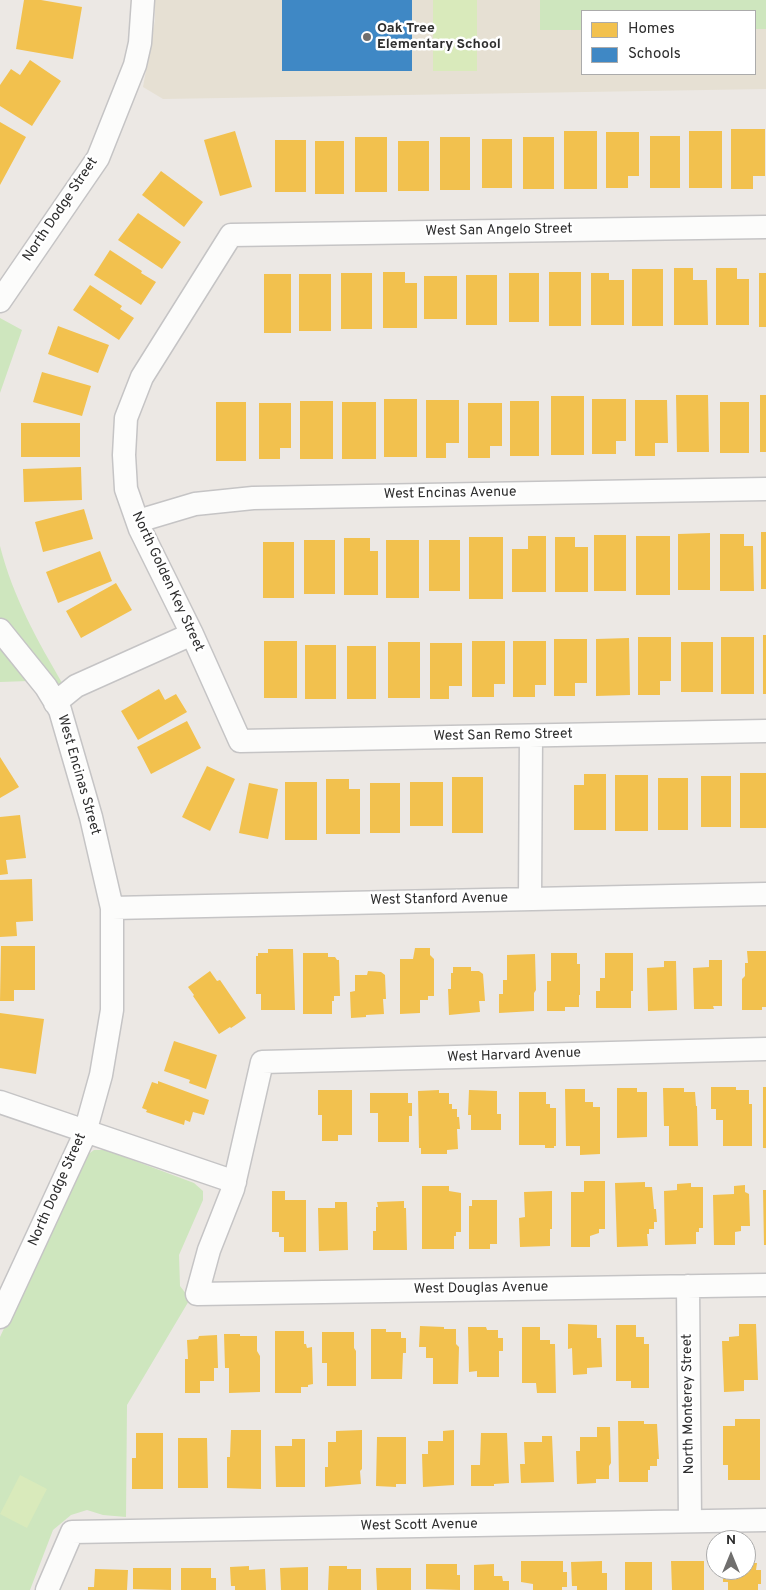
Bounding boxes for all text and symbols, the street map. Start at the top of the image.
legend [581,10,756,75]
text: Homes [628,20,675,39]
place label: Oak Tree Elementary School [377,21,501,54]
marker: Oak Tree Elementary School [361,31,373,43]
text: Schools [628,45,681,64]
street label: North Dodge Street [20,155,102,265]
street label: West San Angelo Street [425,221,573,241]
street label: West Encinas Avenue [383,484,517,504]
street label: North Golden Key Street [127,509,207,655]
street label: West Encinas Street [53,713,103,837]
street label: West San Remo Street [433,726,573,746]
street label: West Stanford Avenue [370,890,508,910]
street label: West Harvard Avenue [447,1045,581,1067]
street label: North Dodge Street [26,1131,90,1249]
street label: West Douglas Avenue [414,1279,548,1299]
street label: North Monterey Street [679,1334,699,1474]
street label: West Scott Avenue [360,1517,478,1535]
north arrow [706,1530,756,1580]
text: N [726,1532,736,1549]

